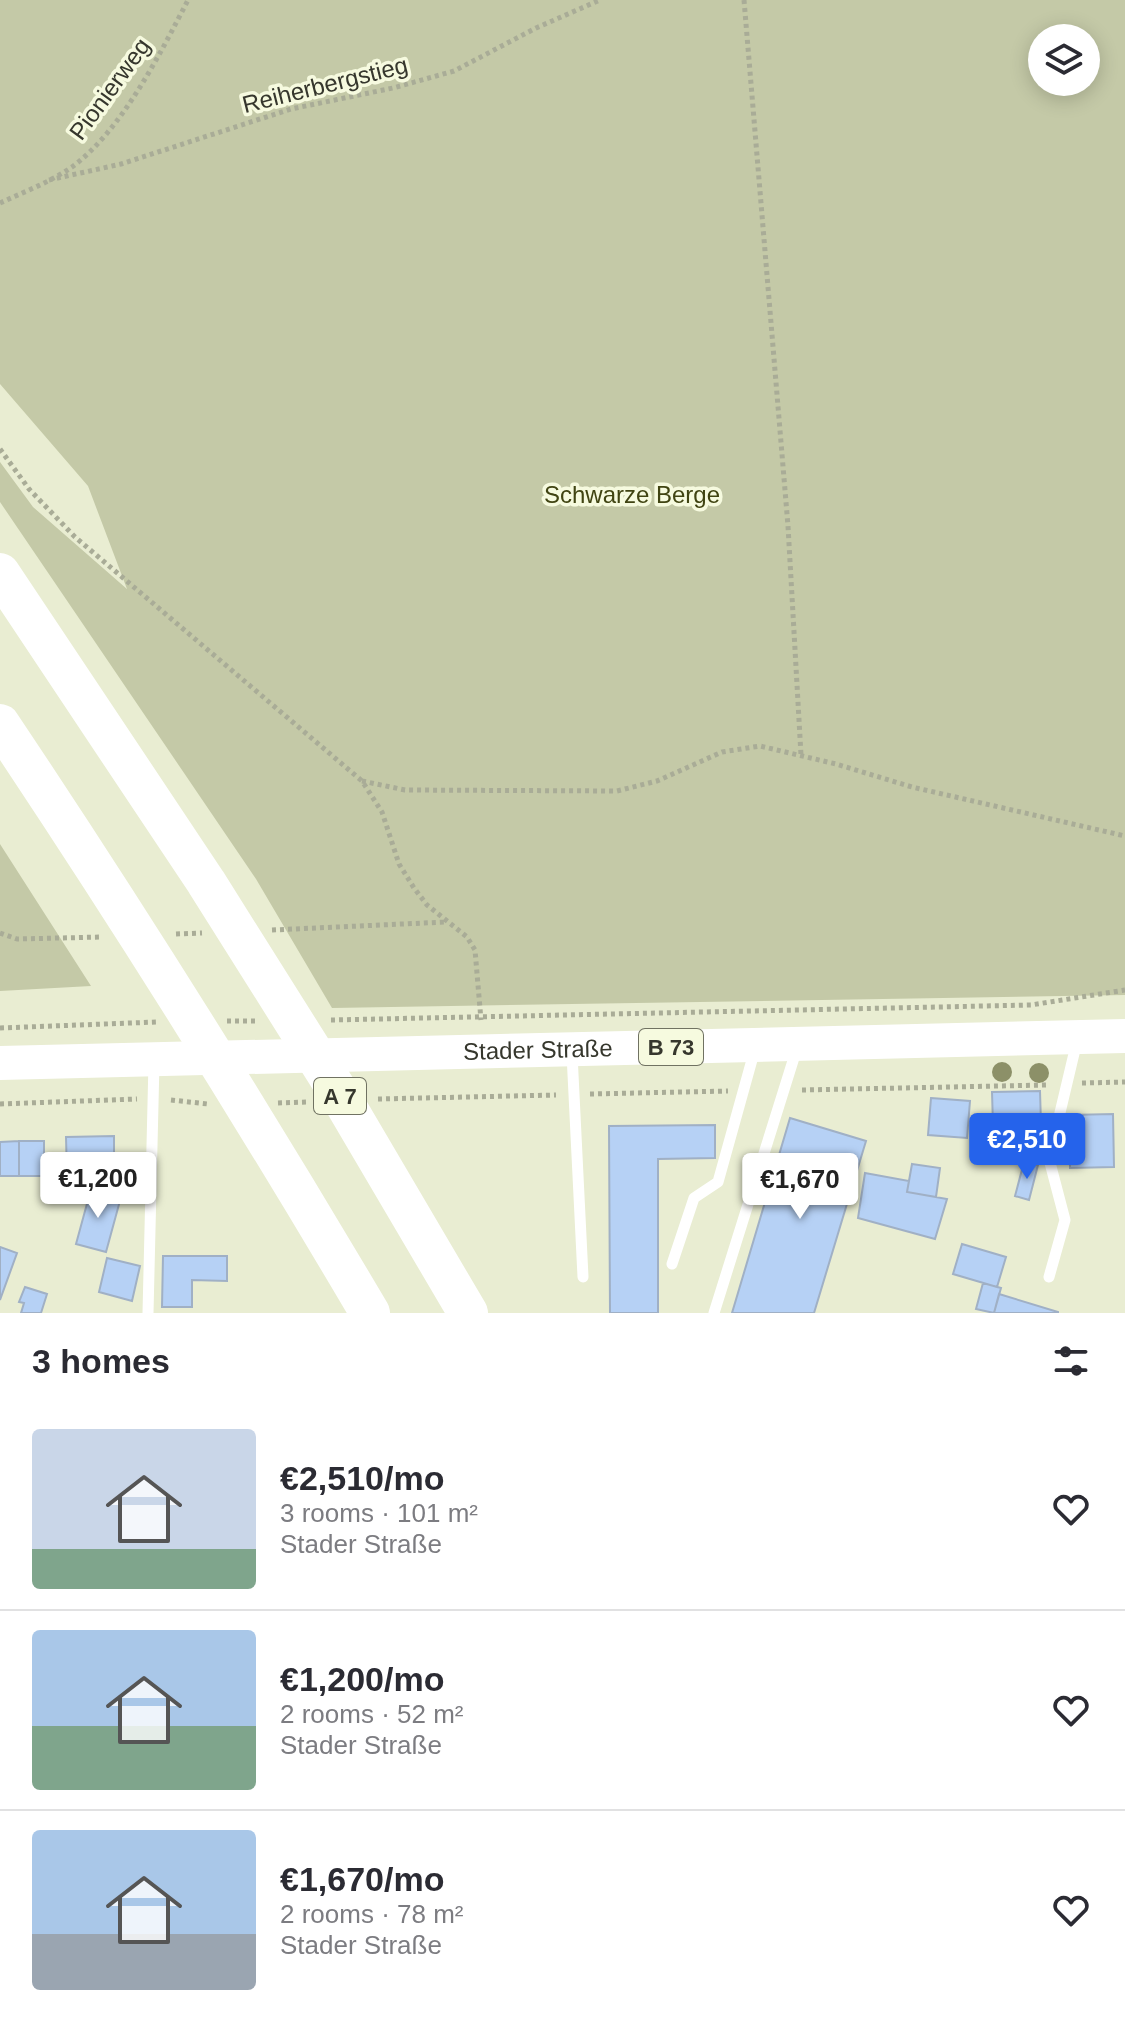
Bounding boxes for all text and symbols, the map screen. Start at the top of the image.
map controls [1028,24,1100,96]
button: layers [1028,24,1100,96]
street label: Pionierweg [64,33,155,145]
street label: Reiherbergstieg [239,51,410,118]
park label: Schwarze Berge [544,481,720,508]
road number: B 73 [639,1029,703,1065]
street label: Stader Straße [463,1034,613,1065]
road number: A 7 [314,1078,366,1114]
pin: €2,510 [962,1113,1092,1181]
text: €2,510 [987,1124,1067,1154]
pin: €1,200 [33,1152,163,1220]
pin: €1,670 [735,1153,865,1221]
text: €1,200 [58,1163,138,1193]
text: €1,670 [760,1164,840,1194]
icon: filters [1049,1339,1093,1383]
text: 3 homes [32,1342,170,1380]
text: €2,510/mo [280,1459,444,1497]
icon: home [96,1461,192,1557]
icon: heart [1049,1487,1093,1531]
text: 3 rooms · 101 m² [280,1498,478,1528]
text: Stader Straße [280,1529,442,1559]
text: €1,200/mo [280,1660,444,1698]
icon: home [96,1662,192,1758]
icon: heart [1049,1688,1093,1732]
text: 2 rooms · 52 m² [280,1699,464,1729]
text: Stader Straße [280,1730,442,1760]
text: €1,670/mo [280,1860,444,1898]
icon: home [96,1862,192,1958]
icon: heart [1049,1888,1093,1932]
text: 2 rooms · 78 m² [280,1899,464,1929]
text: Stader Straße [280,1930,442,1960]

